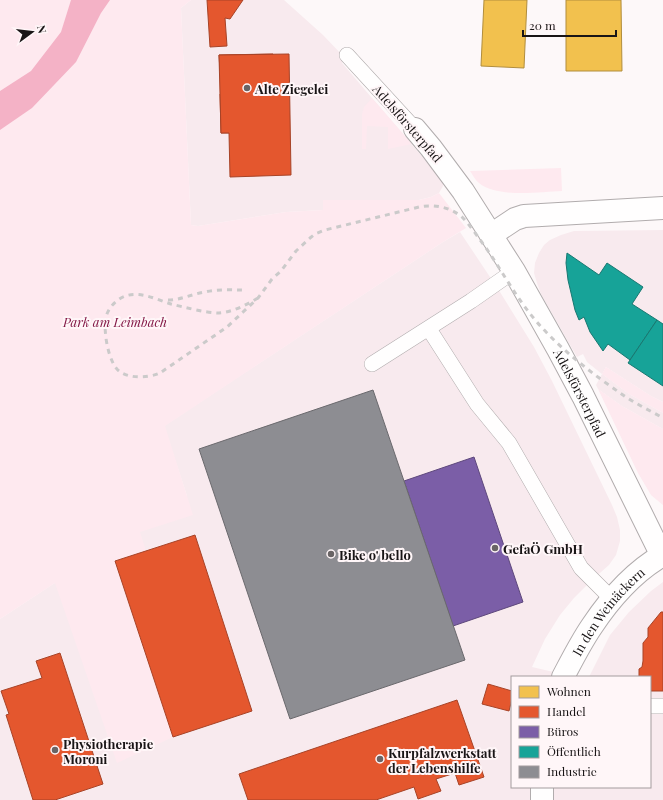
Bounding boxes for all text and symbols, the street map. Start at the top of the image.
north arrow [12,12,52,52]
scale bar [523,12,616,38]
text: 20 m [529,17,556,33]
text: N [34,24,50,35]
place label: Alte Ziegelei [254,80,328,97]
street label: Adelsförsterpfad [369,80,447,166]
marker: Alte Ziegelei [242,83,252,93]
park label: Park am Leimbach [62,313,167,330]
street label: Adelsförsterpfad [550,344,611,440]
place label: GefaÖ GmbH [503,540,583,557]
marker: GefaÖ GmbH [490,543,500,553]
place label: Bike o' bello [339,546,411,563]
marker: Bike o' bello [326,549,336,559]
street label: In den Weinäckern [567,563,648,659]
legend [511,676,651,788]
text: Wohnen [546,683,591,699]
text: Handel [547,703,586,719]
text: Büros [547,723,579,739]
place label: Physiotherapie Moroni [63,735,154,767]
text: Öffentlich [547,743,601,759]
place label: Kurpfalzwerkstatt der Lebenshilfe [388,744,497,776]
marker: Physiotherapie Moroni [50,745,60,755]
marker: Kurpfalzwerkstatt der Lebenshilfe [375,754,385,764]
text: Industrie [547,763,597,779]

